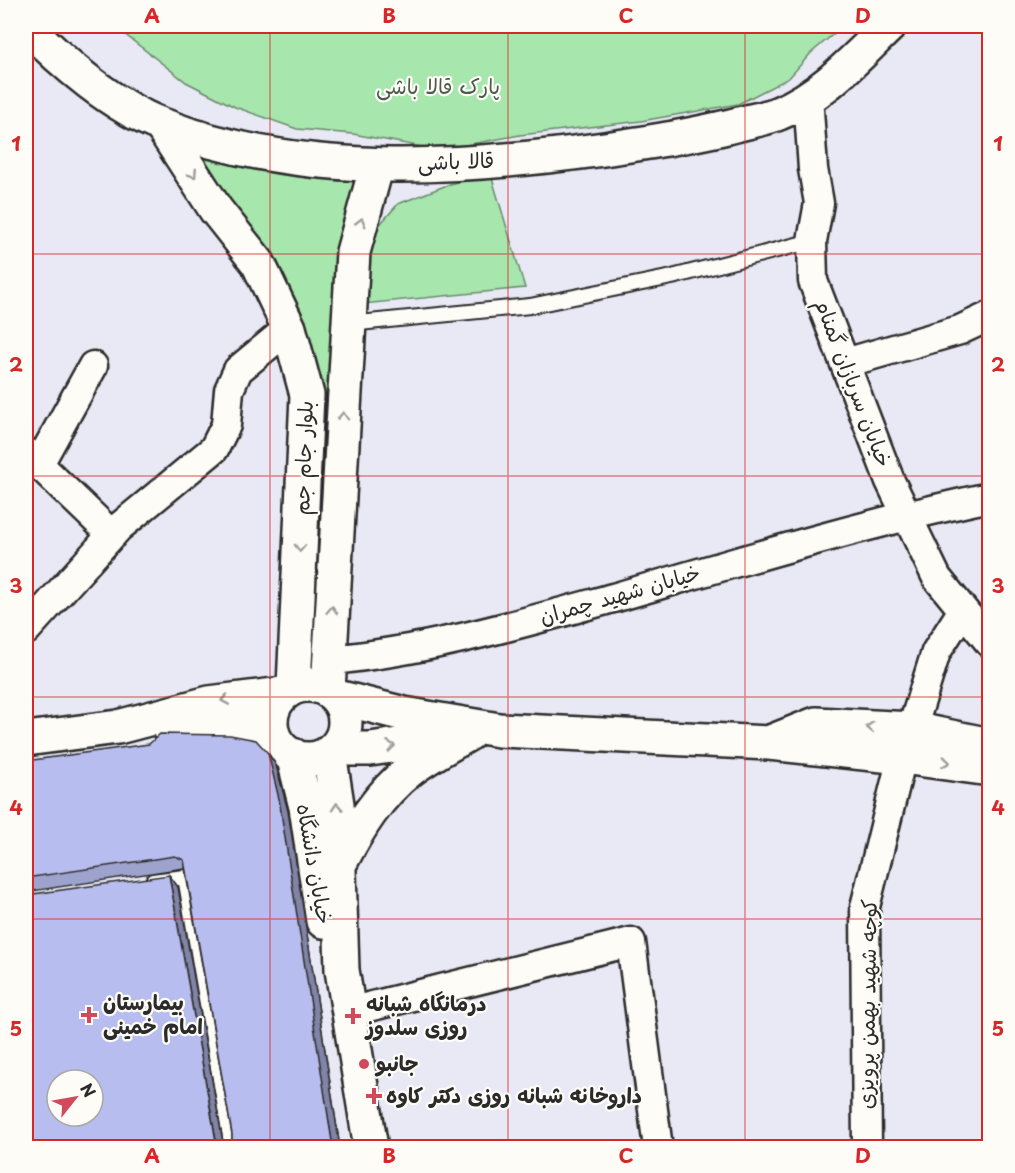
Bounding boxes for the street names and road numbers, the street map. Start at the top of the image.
street label: قالا باشی [417,143,495,177]
street label: خیابان سربازان گمنام [806,293,902,472]
street label: بلوار جام جم [284,400,322,516]
street label: خیابان شهید چمران [535,555,704,631]
street label: خیابان دانشگاه [290,801,342,926]
street label: کوچه شهید بهمن پرویزی [848,898,884,1109]

